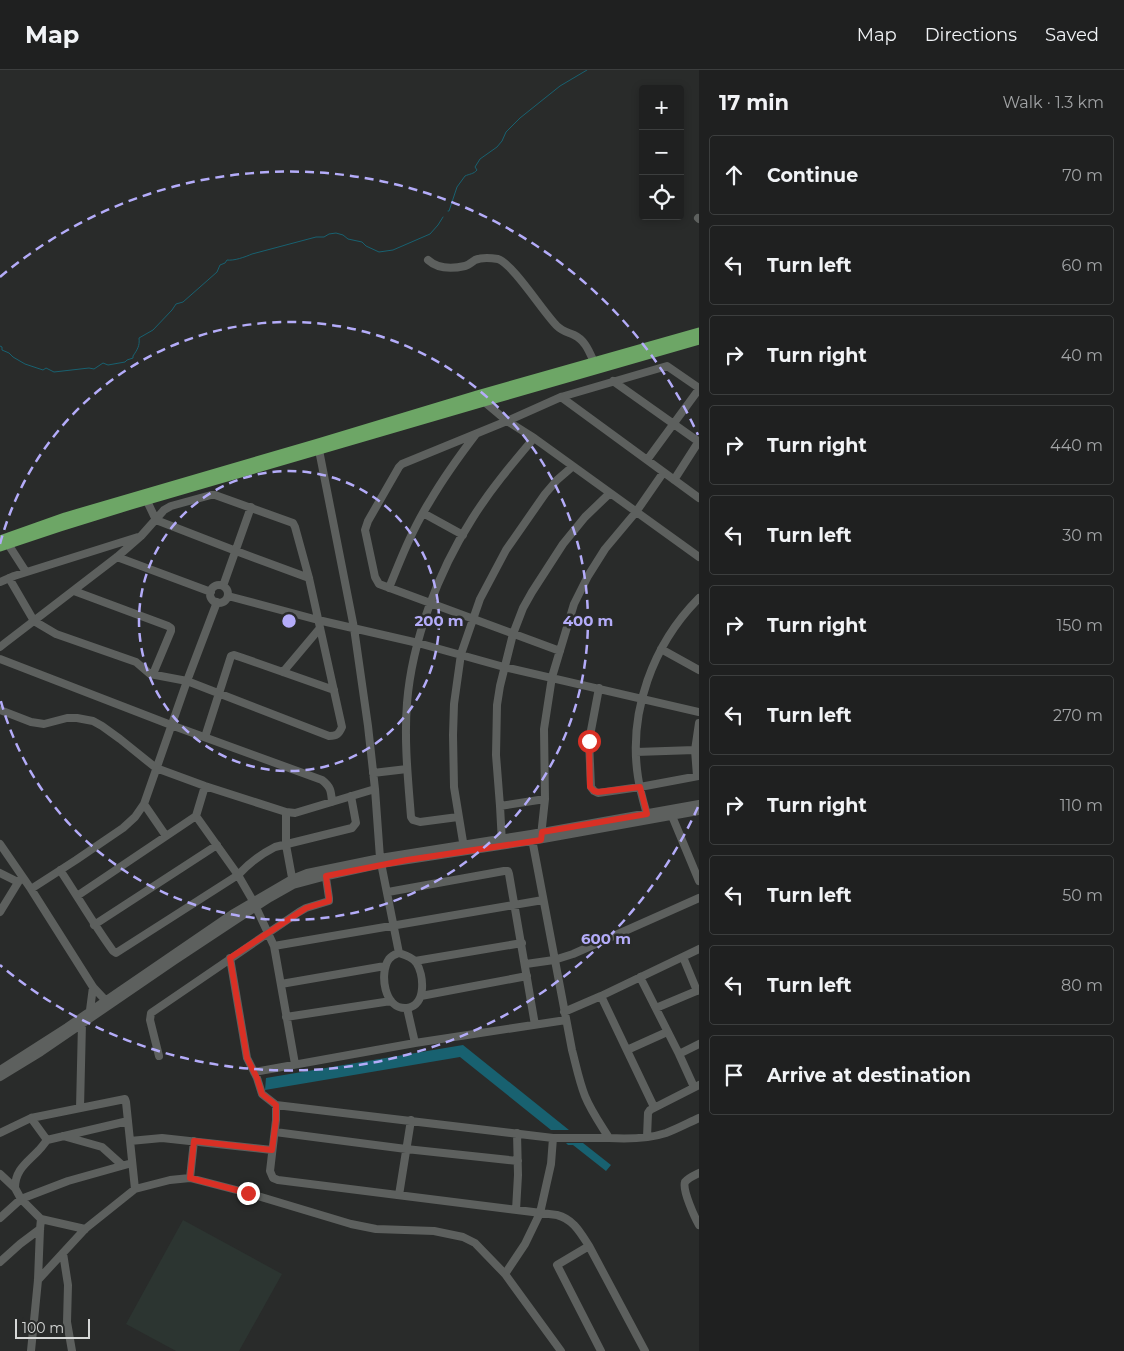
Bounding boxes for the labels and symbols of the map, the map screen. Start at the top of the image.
text: 200 m [414,611,464,630]
text: 400 m [563,611,613,630]
centre of rings [280,612,298,630]
route start [578,730,601,753]
text: 600 m [581,929,631,948]
route end [237,1182,260,1205]
scale bar [15,1316,90,1339]

